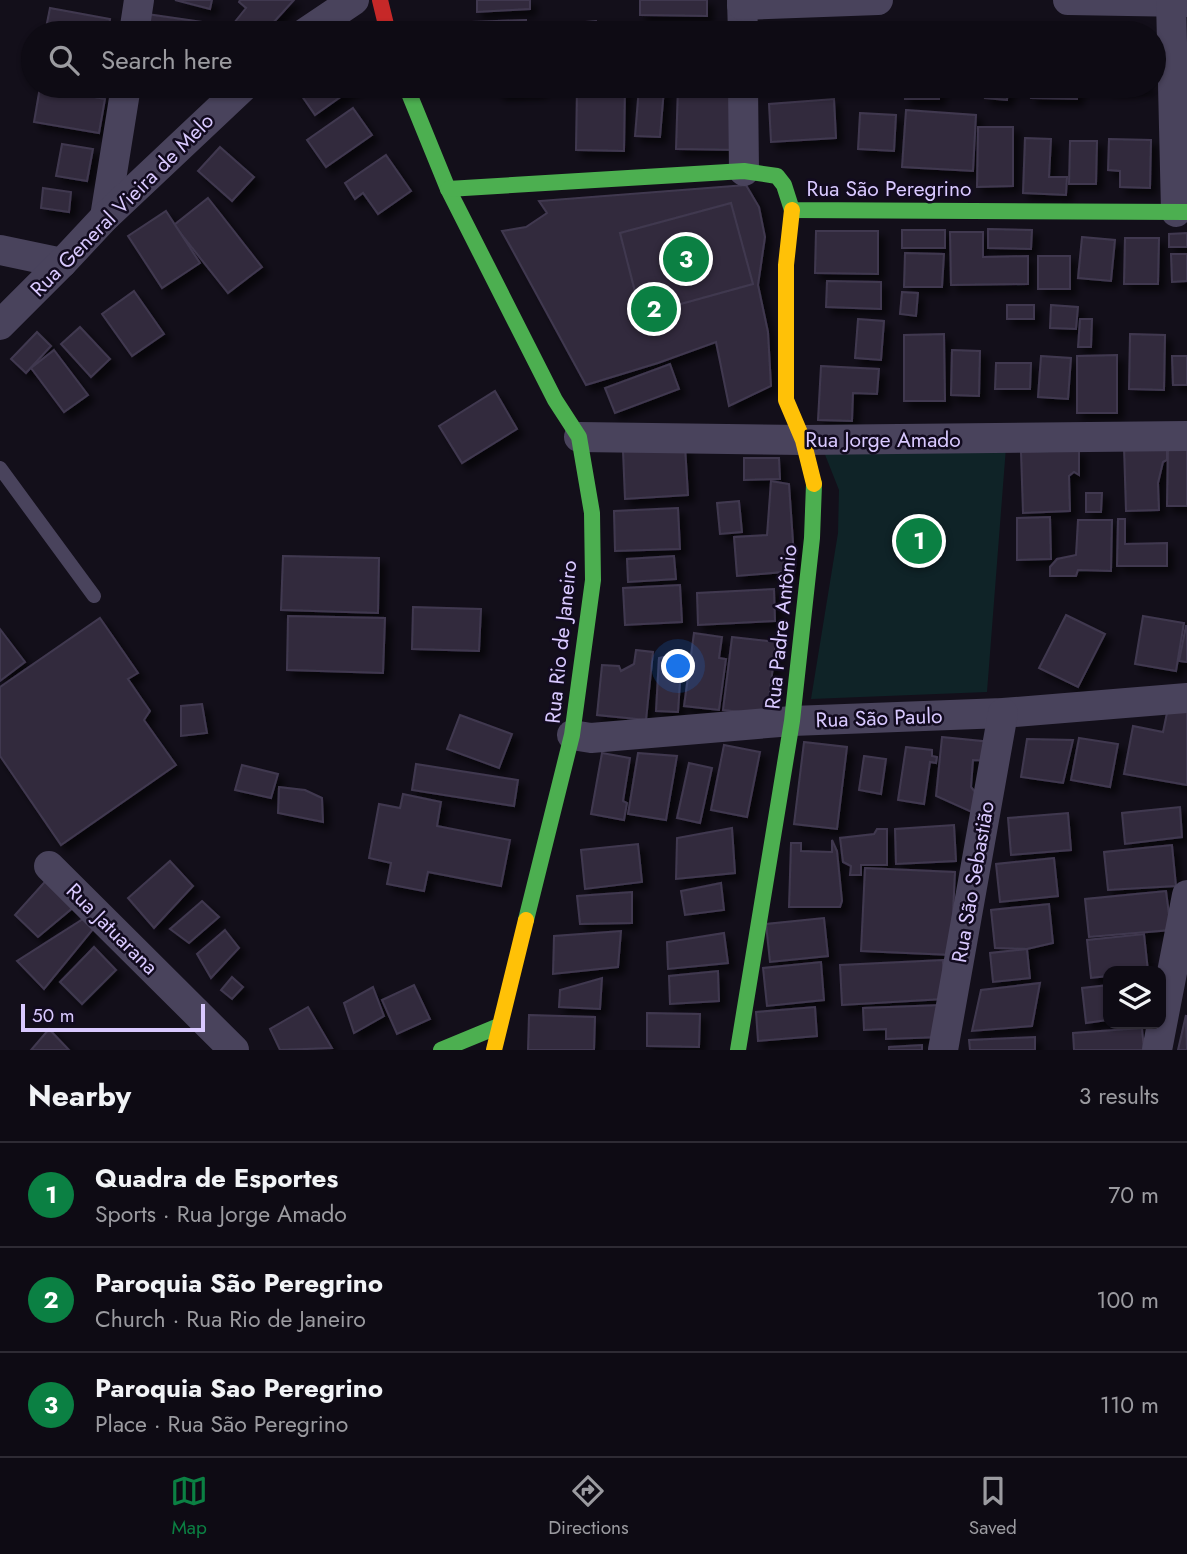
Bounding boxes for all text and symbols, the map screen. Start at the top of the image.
search box [21,21,1166,98]
icon: search [45,41,83,79]
text: Search here [101,41,233,79]
street label: Rua General Vieira de Melo [23,106,221,304]
street label: Rua São Peregrino [806,174,972,204]
pin: 3 [663,233,709,285]
pin: 2 [631,283,677,335]
street label: Rua Jorge Amado [805,425,961,455]
pin: 1 [896,515,942,567]
street label: Rua Padre Antônio [757,543,805,711]
street label: Rua Rio de Janeiro [538,559,584,725]
your location [661,649,695,683]
street label: Rua São Paulo [815,701,943,735]
street label: Rua São Sebastião [944,799,1002,965]
street label: Rua Jatuarana [59,876,165,982]
map controls [1103,966,1166,1029]
button: layers [1103,966,1166,1029]
scale bar [21,1001,205,1033]
text: 50 m [32,1002,75,1029]
text: Nearby [28,1074,131,1117]
text: 3 results [1079,1079,1159,1113]
text: Quadra de Esportes [95,1159,338,1197]
text: 1 [45,1178,57,1212]
text: 70 m [1108,1178,1159,1212]
text: Sports · Rua Jorge Amado [95,1197,347,1231]
text: Paroquia São Peregrino [95,1264,383,1302]
text: 2 [43,1283,59,1317]
text: 100 m [1096,1283,1159,1317]
text: Church · Rua Rio de Janeiro [95,1302,366,1336]
text: Paroquia Sao Peregrino [95,1369,383,1407]
text: 3 [44,1388,58,1422]
text: 110 m [1100,1388,1159,1422]
text: Place · Rua São Peregrino [95,1407,348,1441]
tab: Map [170,1472,208,1541]
tab: Directions [548,1472,629,1541]
tab: Saved [969,1472,1017,1541]

